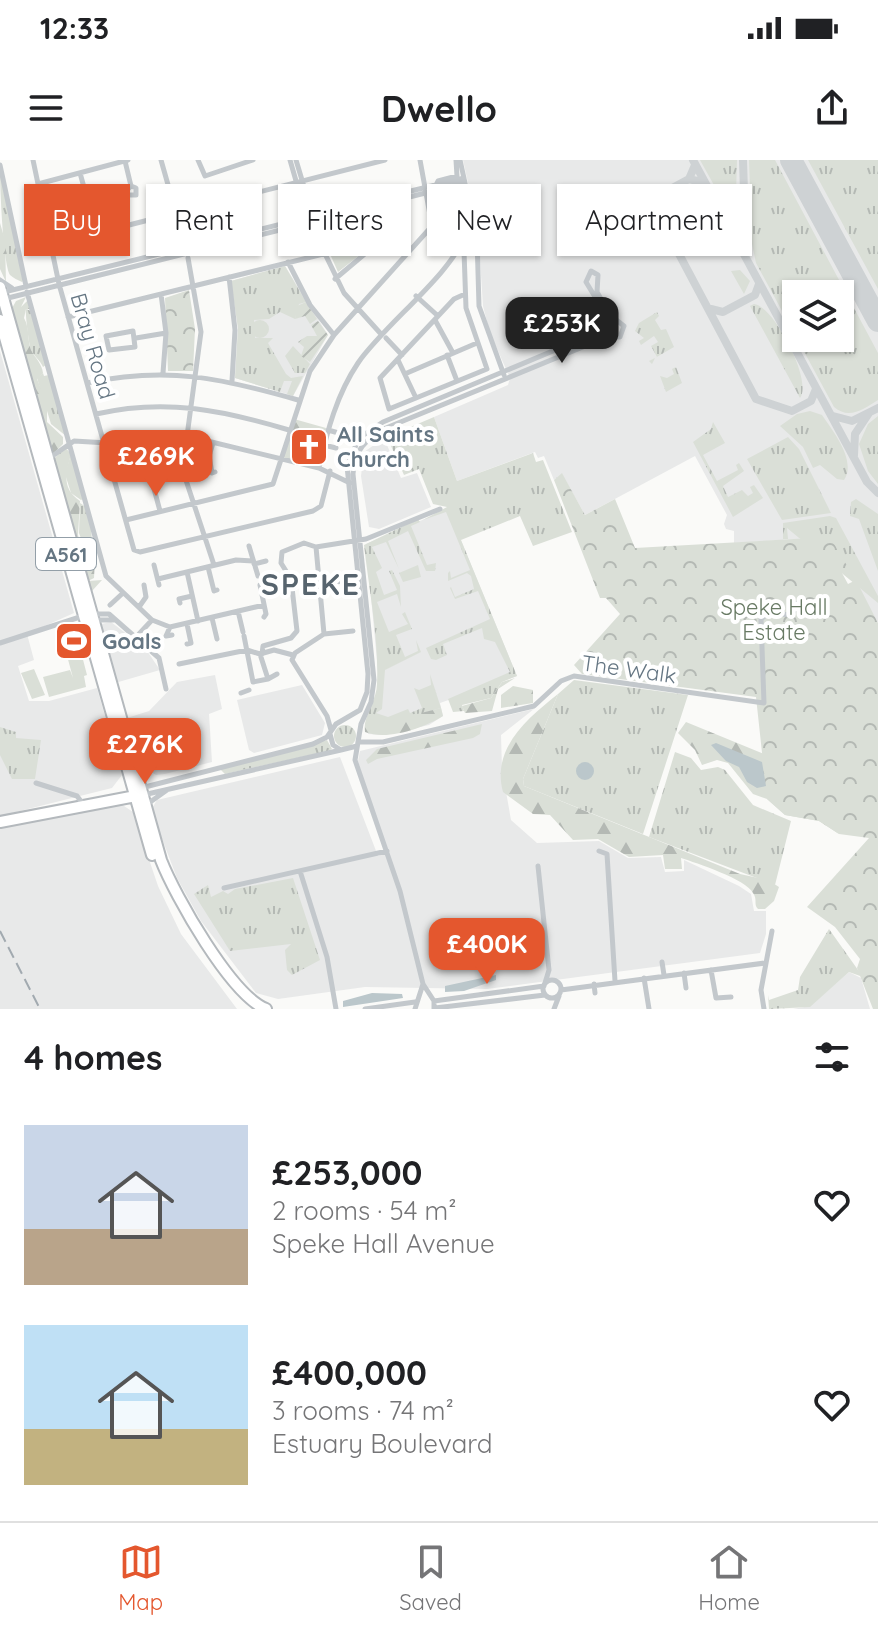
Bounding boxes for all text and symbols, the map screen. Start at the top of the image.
text: 12:33 [40,9,109,47]
icon: menu [24,86,68,130]
text: Dwello [381,86,497,131]
icon: share [810,86,854,130]
chip: Buy [24,184,130,256]
chip: Rent [146,184,262,256]
chip: Filters [278,184,411,256]
chip: New [427,184,541,256]
chip: Apartment [557,184,752,256]
map controls [782,280,854,352]
button: layers [782,280,854,352]
street label: Bray Road [65,290,121,402]
pin: £253K [506,297,618,365]
text: £253K [524,306,601,339]
place label: All Saints Church [337,420,434,473]
church icon: All Saints Church [288,426,330,468]
pin: £269K [100,430,212,498]
text: £269K [117,439,195,472]
road number: A561 [36,538,96,570]
district label: SPEKE [261,565,361,603]
park label: Speke Hall Estate [720,593,828,646]
sports icon: Goals [53,620,95,662]
place label: Goals [102,627,161,655]
street label: The Walk [580,648,678,690]
pin: £276K [89,718,201,786]
text: £276K [107,727,183,760]
pin: £400K [431,918,543,986]
text: £400K [447,927,527,960]
icon: filters [810,1035,854,1079]
text: 4 homes [24,1036,162,1079]
text: £253,000 [272,1151,422,1194]
icon: home [88,1157,184,1253]
icon: heart [810,1183,854,1227]
text: 2 rooms · 54 m² [272,1194,456,1227]
text: Speke Hall Avenue [272,1227,495,1260]
text: £400,000 [272,1351,427,1394]
icon: home [88,1357,184,1453]
icon: heart [810,1383,854,1427]
text: 3 rooms · 74 m² [272,1394,454,1427]
text: Estuary Boulevard [272,1427,493,1460]
tab: Map [118,1540,163,1616]
tab: Saved [399,1540,462,1616]
tab: Home [698,1540,760,1616]

